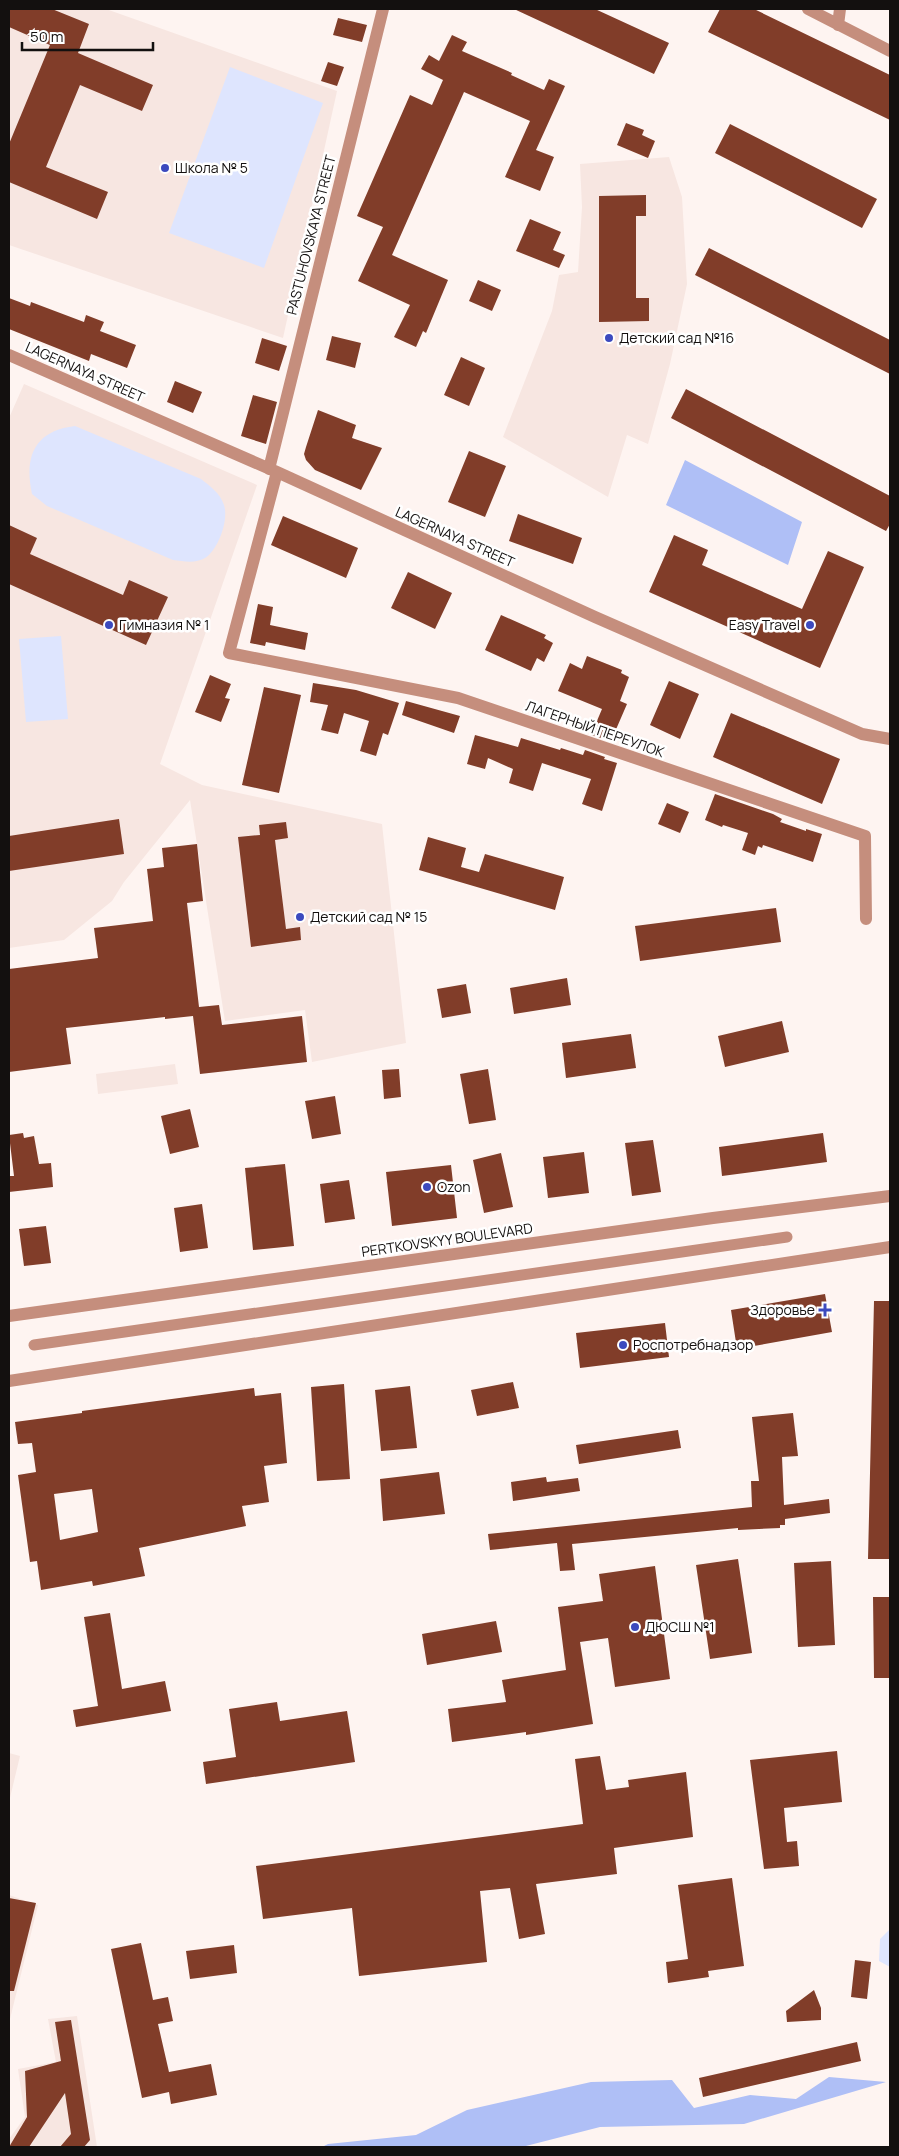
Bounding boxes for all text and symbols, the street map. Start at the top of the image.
scale bar [22,20,154,52]
text: 50 m [30,26,64,47]
street label: PASTUHOVSKAYA STREET [281,152,340,317]
place label: Школа № 5 [175,158,248,177]
marker: Школа № 5 [159,162,171,174]
place label: Детский сад №16 [619,328,734,347]
marker: Детский сад №16 [603,332,615,344]
street label: LAGERNAYA STREET [23,337,148,407]
street label: LAGERNAYA STREET [393,502,518,572]
place label: Гимназия № 1 [119,615,209,634]
place label: Easy Travel [729,615,800,634]
marker: Гимназия № 1 [103,619,115,631]
marker: Easy Travel [804,619,816,631]
street label: ЛАГЕРНЫЙ ПЕРЕУЛОК [523,696,668,761]
place label: Детский сад № 15 [310,907,427,926]
marker: Детский сад № 15 [294,911,306,923]
place label: Ozon [437,1177,471,1196]
marker: Ozon [421,1181,433,1193]
street label: PERTKOVSKYY BOULEVARD [360,1218,534,1261]
place label: Здоровье [750,1300,815,1319]
marker: Здоровье [819,1304,831,1316]
place label: Роспотребнадзор [633,1335,753,1354]
marker: Роспотребнадзор [617,1339,629,1351]
place label: ДЮСШ №1 [645,1617,715,1636]
marker: ДЮСШ №1 [629,1621,641,1633]

